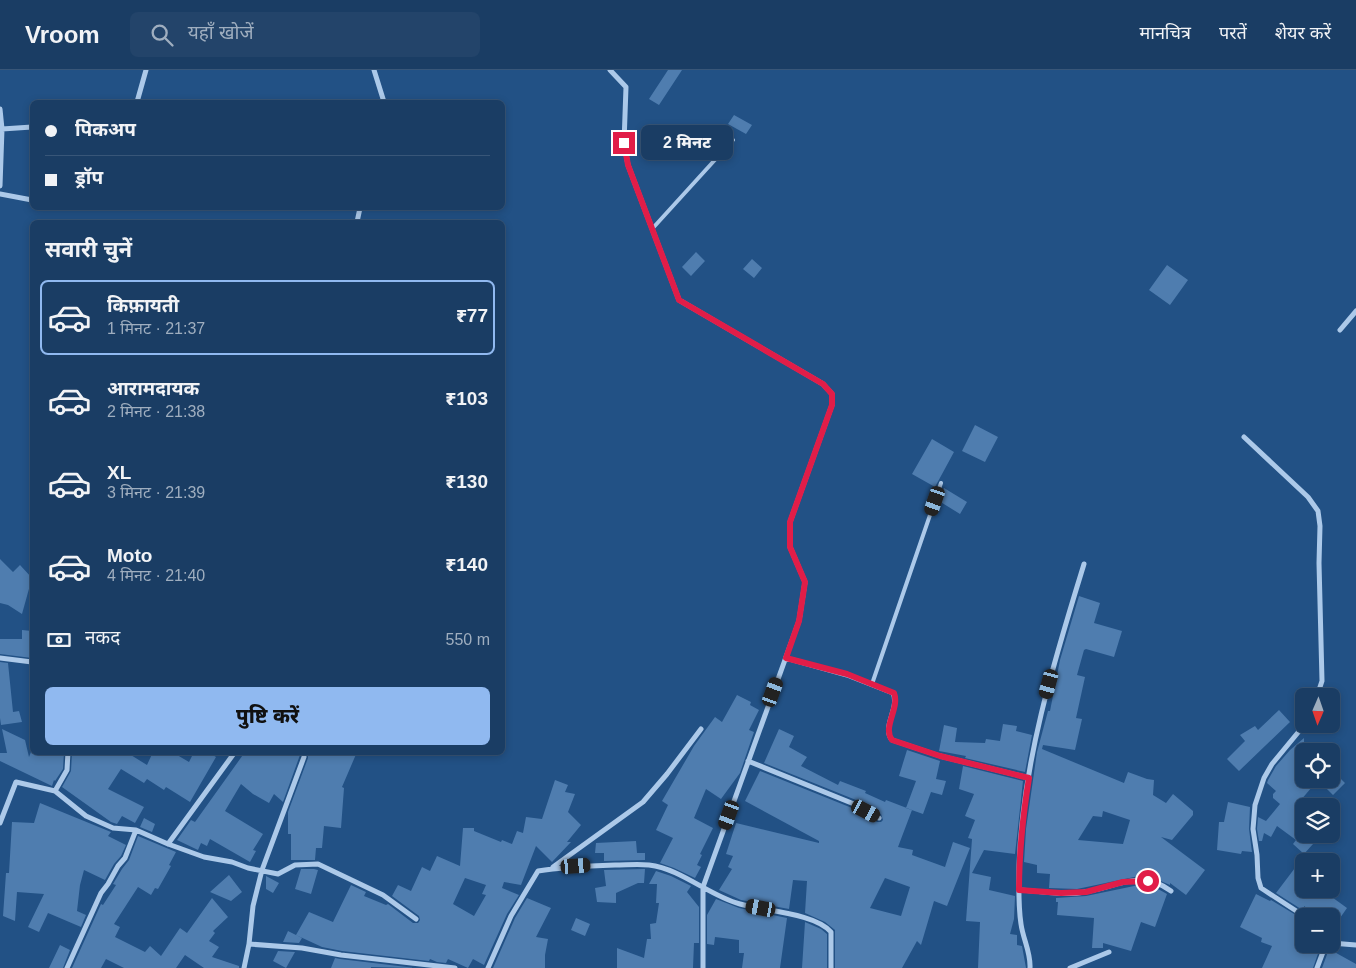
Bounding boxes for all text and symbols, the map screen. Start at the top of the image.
search box [130,12,480,57]
text: Vroom [25,21,100,48]
icon: search [148,21,176,49]
text: यहाँ खोजें [188,22,254,43]
text: मानचित्र [1139,23,1191,43]
text: परतें [1219,23,1247,43]
text: शेयर करें [1275,23,1331,43]
text: पिकअप [75,119,136,140]
callout: 2 मिनट [642,126,734,160]
route end [613,132,635,154]
text: 2 मिनट [663,134,711,151]
text: ड्रॉप [75,167,103,188]
text: सवारी चुनें [45,237,132,262]
icon: car [47,295,92,340]
text: किफ़ायती [107,295,179,316]
text: ₹77 [456,305,488,326]
text: 1 मिनट · 21:37 [107,320,205,337]
icon: car [47,378,92,423]
text: आरामदायक [107,378,199,399]
text: ₹103 [445,388,488,409]
text: 2 मिनट · 21:38 [107,403,205,420]
icon: car [47,461,92,506]
text: XL [107,462,131,483]
text: ₹130 [445,471,488,492]
text: 3 मिनट · 21:39 [107,484,205,501]
car [923,484,946,518]
icon: car [47,544,92,589]
text: Moto [107,545,152,566]
text: ₹140 [445,554,488,575]
text: 4 मिनट · 21:40 [107,567,205,584]
icon: cash [45,626,73,654]
text: नकद [85,627,120,648]
text: 550 m [446,631,490,648]
car [1037,668,1060,700]
car [760,675,785,709]
button: पुष्टि करें [45,687,490,745]
north arrow [1295,688,1340,732]
map controls [1295,688,1340,953]
button: locate [1295,743,1340,788]
car [849,797,882,825]
car [716,798,741,832]
button: layers [1295,798,1340,843]
button: + [1295,853,1340,898]
car [560,857,591,875]
route start [1137,870,1159,892]
car [744,898,777,918]
button: − [1295,908,1340,953]

